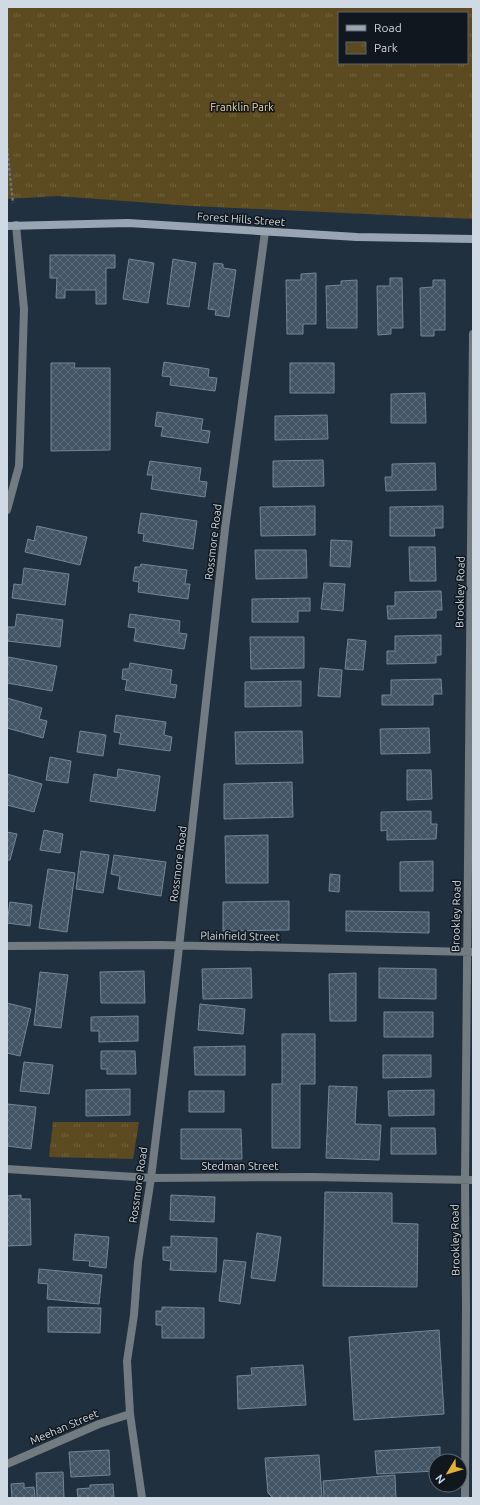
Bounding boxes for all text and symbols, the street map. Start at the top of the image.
legend [338,12,468,64]
text: Road [374,21,402,34]
text: Park [374,41,398,54]
park label: Franklin Park [210,101,274,113]
street label: Forest Hills Street [197,210,286,228]
street label: Rossmore Road [202,503,224,581]
street label: Brookley Road [453,556,467,628]
street label: Rossmore Road [167,825,189,903]
street label: Brookley Road [449,880,463,952]
street label: Plainfield Street [200,929,281,943]
street label: Rossmore Road [127,1146,149,1224]
street label: Stedman Street [201,1160,279,1172]
street label: Brookley Road [448,1204,462,1276]
street label: Meehan Street [28,1407,101,1447]
north arrow [428,1453,468,1493]
text: N [433,1472,447,1486]

